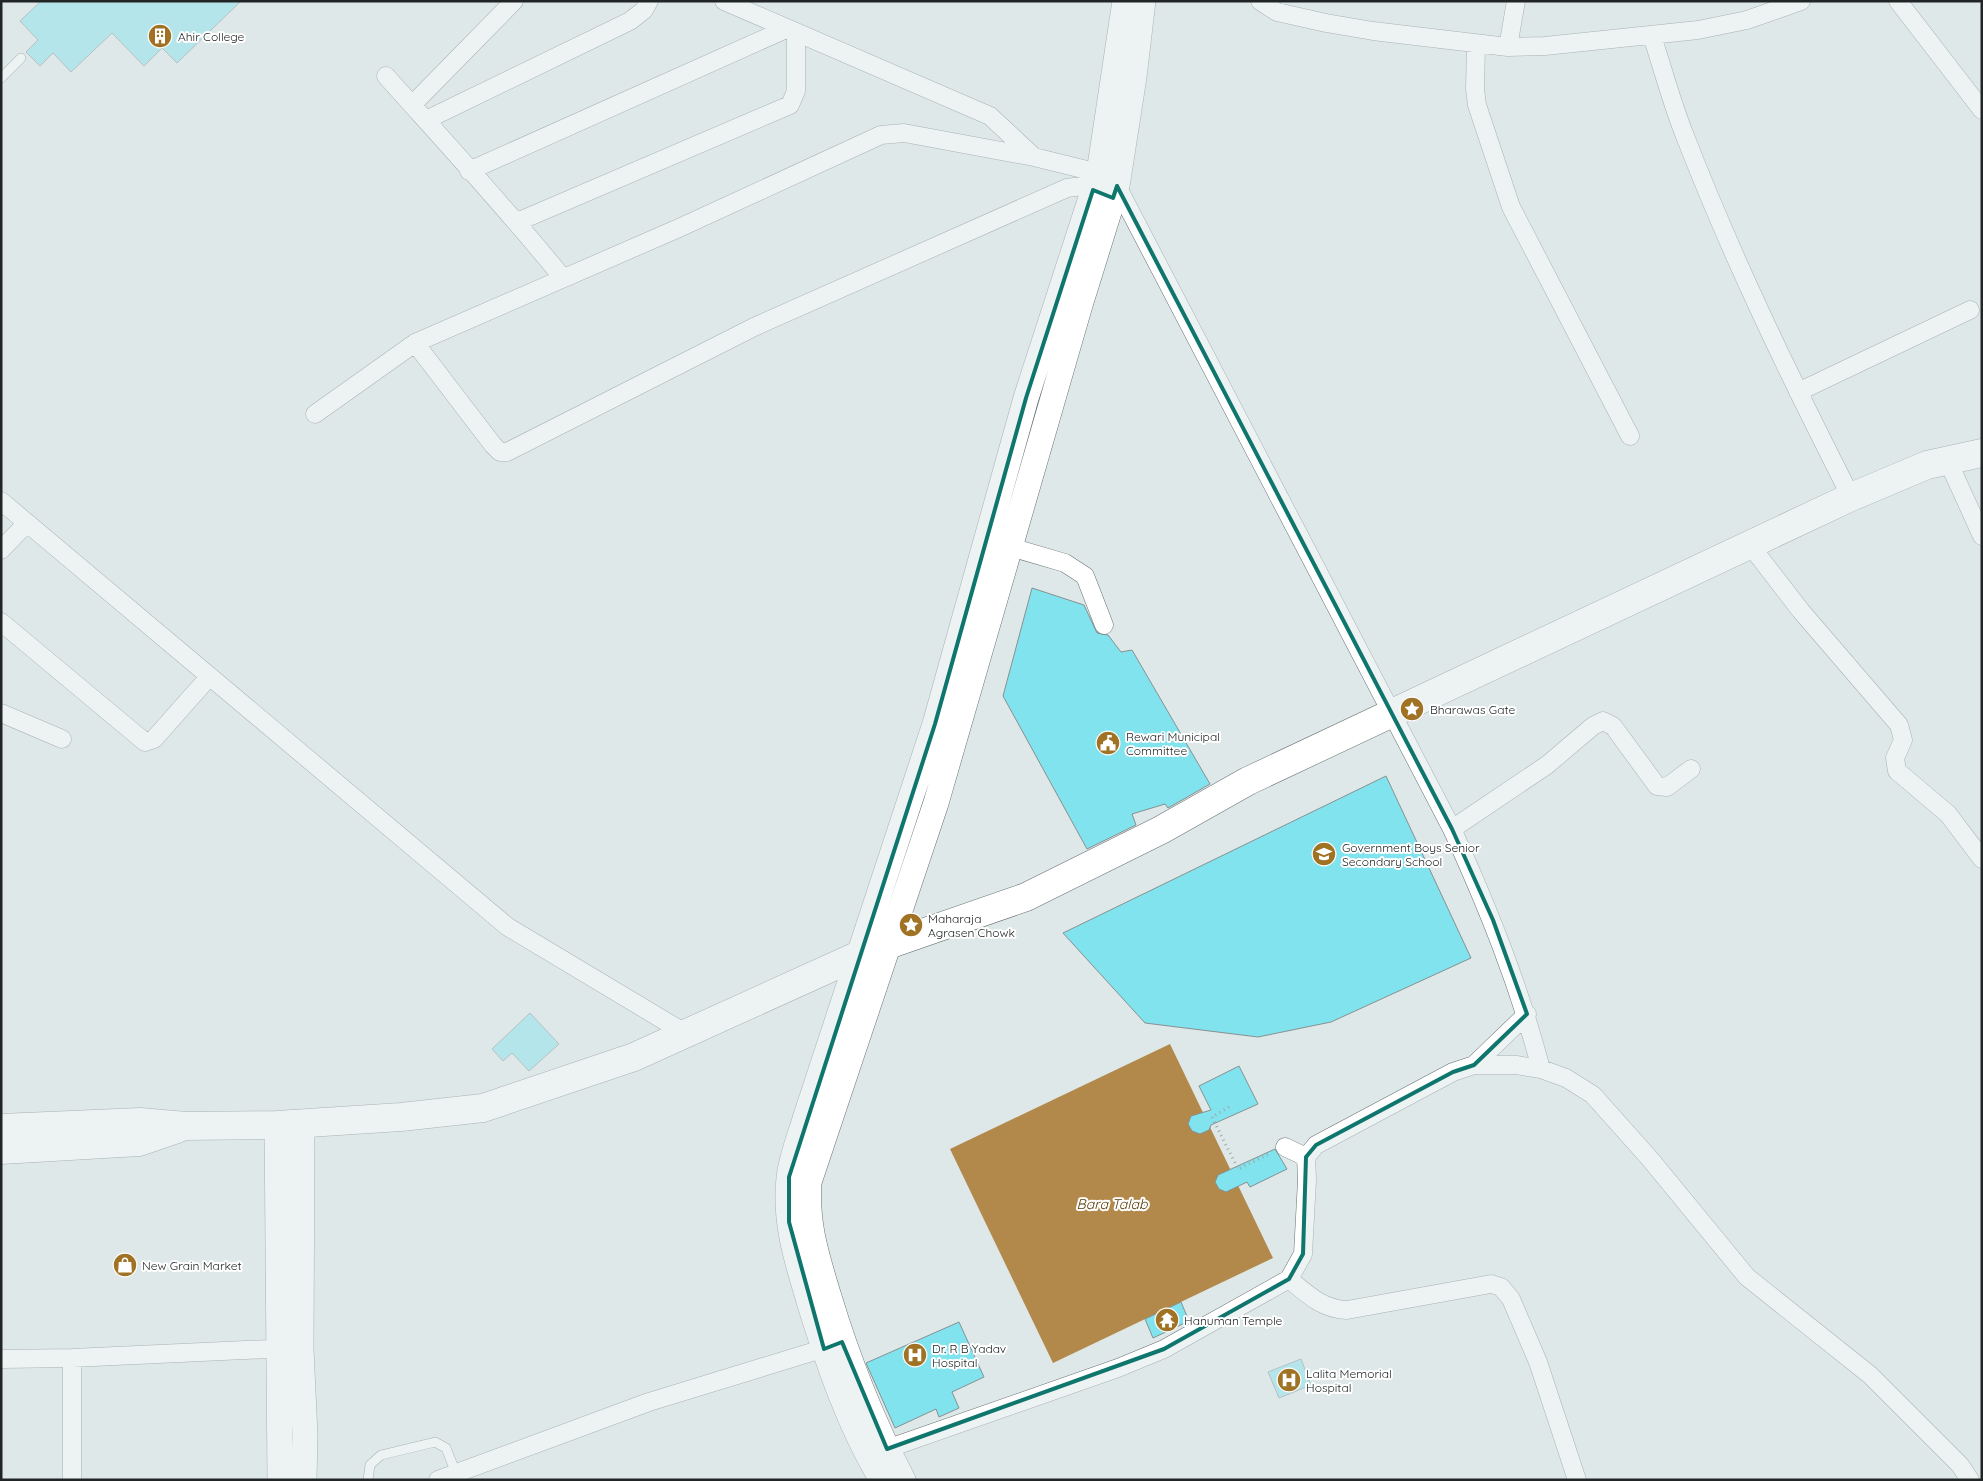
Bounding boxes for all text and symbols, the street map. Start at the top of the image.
building icon: Ahir College [147,23,173,49]
place label: Ahir College [178,29,244,44]
place icon: Bharawas Gate [1399,696,1425,722]
place label: Bharawas Gate [1430,702,1516,717]
place label: Rewari Municipal Committee [1126,729,1220,758]
public building icon: Rewari Municipal Committee [1095,730,1121,756]
place label: Government Boys Senior Secondary School [1342,840,1480,869]
school or university icon: Government Boys Senior Secondary School [1311,841,1337,867]
place label: Maharaja Agrasen Chowk [928,911,1015,940]
place icon: Maharaja Agrasen Chowk [898,912,924,938]
water label: Bara Talab [1077,1195,1148,1213]
shop icon: New Grain Market [112,1252,138,1278]
place label: New Grain Market [142,1258,242,1273]
temple icon: Hanuman Temple [1154,1307,1180,1333]
place label: Hanuman Temple [1184,1313,1283,1328]
place label: Dr. R B Yadav Hospital [932,1341,1006,1370]
hospital icon: Dr. R B Yadav Hospital [902,1342,928,1368]
place label: Lalita Memorial Hospital [1306,1366,1392,1395]
hospital icon: Lalita Memorial Hospital [1276,1367,1302,1393]

